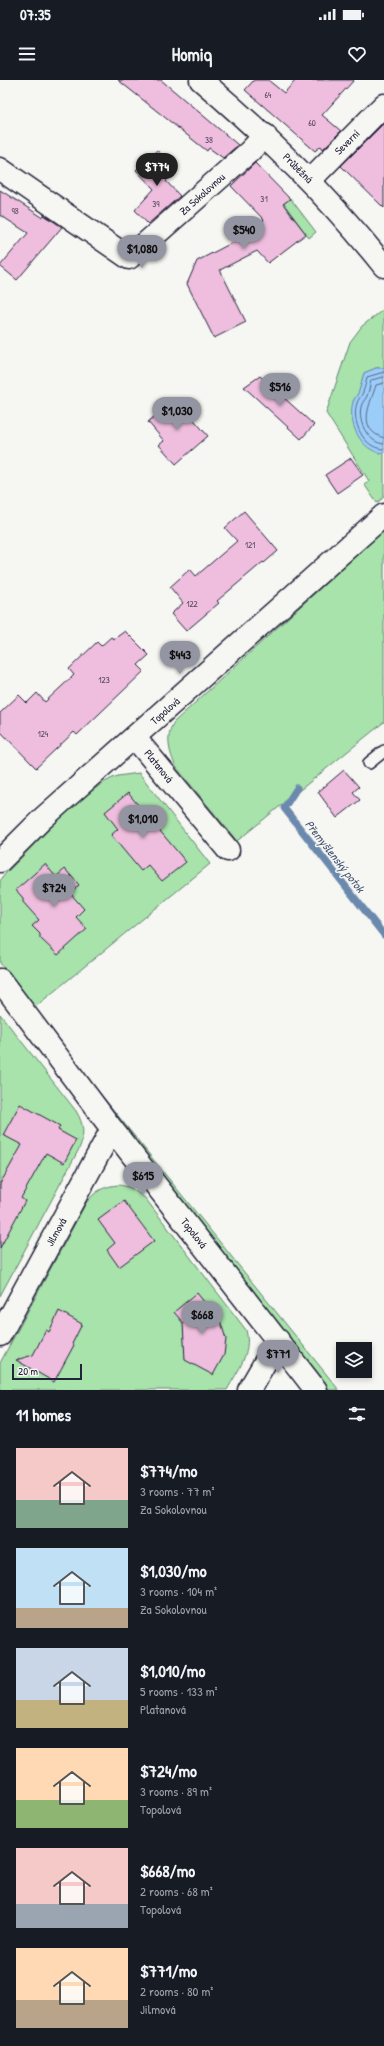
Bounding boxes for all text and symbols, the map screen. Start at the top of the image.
text: 07:35 [20,4,51,25]
text: Homiq [172,42,212,67]
icon: menu [16,43,38,65]
icon: heart [346,43,368,65]
house number: 64 [265,89,272,101]
house number: 60 [308,117,316,129]
street label: Severní [331,126,363,158]
house number: 38 [205,134,213,146]
street label: Průběžná [280,150,316,186]
pin: $774 [133,153,181,187]
text: $774 [145,157,169,175]
street label: Za Sokolovnou [176,170,228,218]
house number: 31 [260,193,268,205]
house number: 39 [152,198,160,210]
house number: 98 [11,205,19,217]
pin: $540 [220,216,268,250]
text: $540 [233,220,255,238]
pin: $1,080 [109,235,175,269]
text: $1,080 [126,239,158,257]
pin: $516 [256,373,304,407]
text: $516 [269,377,291,395]
pin: $1,030 [144,397,210,431]
text: $1,030 [161,401,193,419]
house number: 121 [245,539,255,551]
house number: 122 [186,598,199,610]
pin: $443 [156,641,204,675]
text: $443 [169,645,191,663]
house number: 123 [98,674,110,686]
street label: Topolová [147,694,183,728]
house number: 124 [38,728,49,740]
street label: Platanová [141,747,177,786]
pin: $1,010 [110,805,176,839]
text: $1,010 [128,809,158,827]
water label: Přemyšlenský potok [301,816,369,897]
pin: $724 [30,874,78,908]
text: $724 [42,878,66,896]
pin: $615 [119,1162,167,1196]
text: $615 [132,1166,154,1184]
street label: Jilmová [43,1215,70,1249]
street label: Topolová [178,1215,211,1252]
pin: $668 [178,1301,226,1335]
text: $668 [191,1305,213,1323]
pin: $771 [254,1340,302,1374]
map controls [336,1342,372,1378]
button: layers [336,1342,372,1378]
text: $771 [266,1344,290,1362]
scale bar [12,1362,82,1381]
text: 20 m [18,1364,38,1378]
text: 11 homes [16,1403,71,1426]
icon: filters [346,1403,368,1425]
text: $774/mo [140,1459,197,1482]
icon: home [48,1464,96,1512]
text: 3 rooms · 77 m² [140,1482,214,1500]
text: Za Sokolovnou [140,1500,207,1518]
text: $1,030/mo [140,1559,207,1582]
icon: home [48,1564,96,1612]
text: 3 rooms · 104 m² [140,1582,217,1600]
text: Za Sokolovnou [140,1600,207,1618]
text: $1,010/mo [140,1659,205,1682]
icon: home [48,1664,96,1712]
text: 5 rooms · 133 m² [140,1682,218,1700]
text: Platanová [140,1700,186,1718]
text: $724/mo [140,1759,197,1782]
icon: home [48,1764,96,1812]
text: 3 rooms · 89 m² [140,1782,212,1800]
text: Topolová [140,1800,181,1818]
text: $668/mo [140,1859,195,1882]
icon: home [48,1864,96,1912]
text: 2 rooms · 68 m² [140,1882,213,1900]
text: Topolová [140,1900,181,1918]
text: $771/mo [140,1959,197,1982]
icon: home [48,1964,96,2012]
text: 2 rooms · 80 m² [140,1982,213,2000]
text: Jilmová [140,2000,176,2018]

